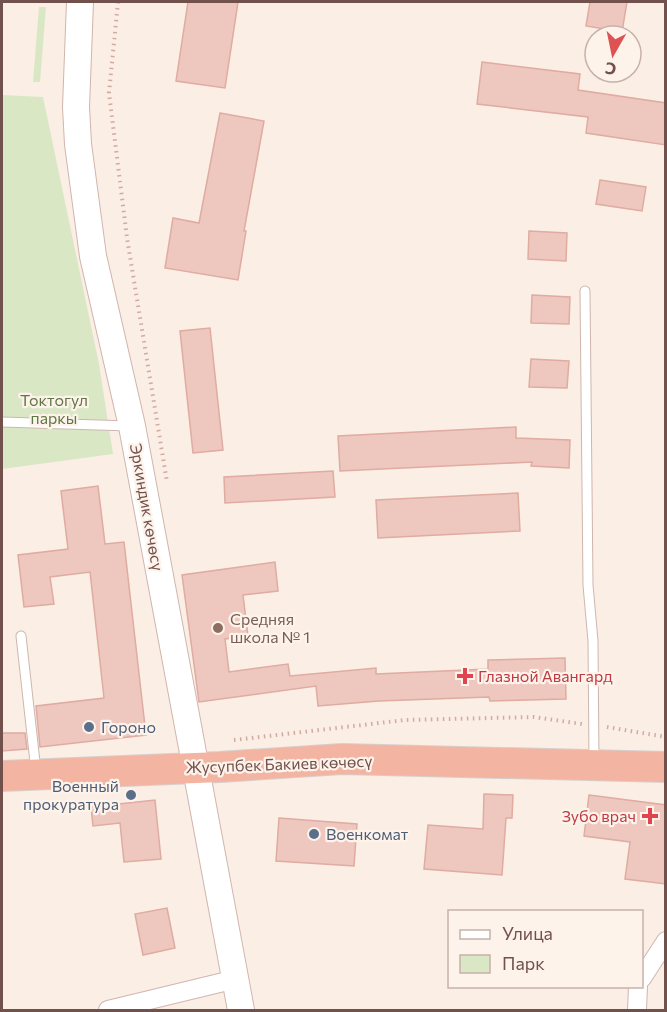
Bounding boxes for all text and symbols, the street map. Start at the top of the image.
north arrow [583,24,643,84]
text: С [604,59,617,80]
park label: Токтогул паркы [20,390,88,427]
street label: Эркиндик көчөсү [127,442,168,572]
place label: Средняя школа № 1 [230,609,310,646]
marker: Средняя школа № 1 [211,621,225,635]
place label: Глазной Авангард [478,666,613,685]
marker: Глазной Авангард [456,667,474,685]
place label: Гороно [101,717,156,736]
marker: Гороно [82,720,96,734]
street label: Жусупбек Бакиев көчөсү [185,751,373,776]
place label: Военный прокуратура [23,776,119,813]
marker: Военный прокуратура [124,788,138,802]
place label: Зубо врач [562,806,636,825]
marker: Зубо врач [641,807,659,825]
place label: Военкомат [326,824,409,843]
marker: Военкомат [307,827,321,841]
legend [448,910,643,988]
text: Улица [502,922,553,944]
text: Парк [502,952,545,974]

